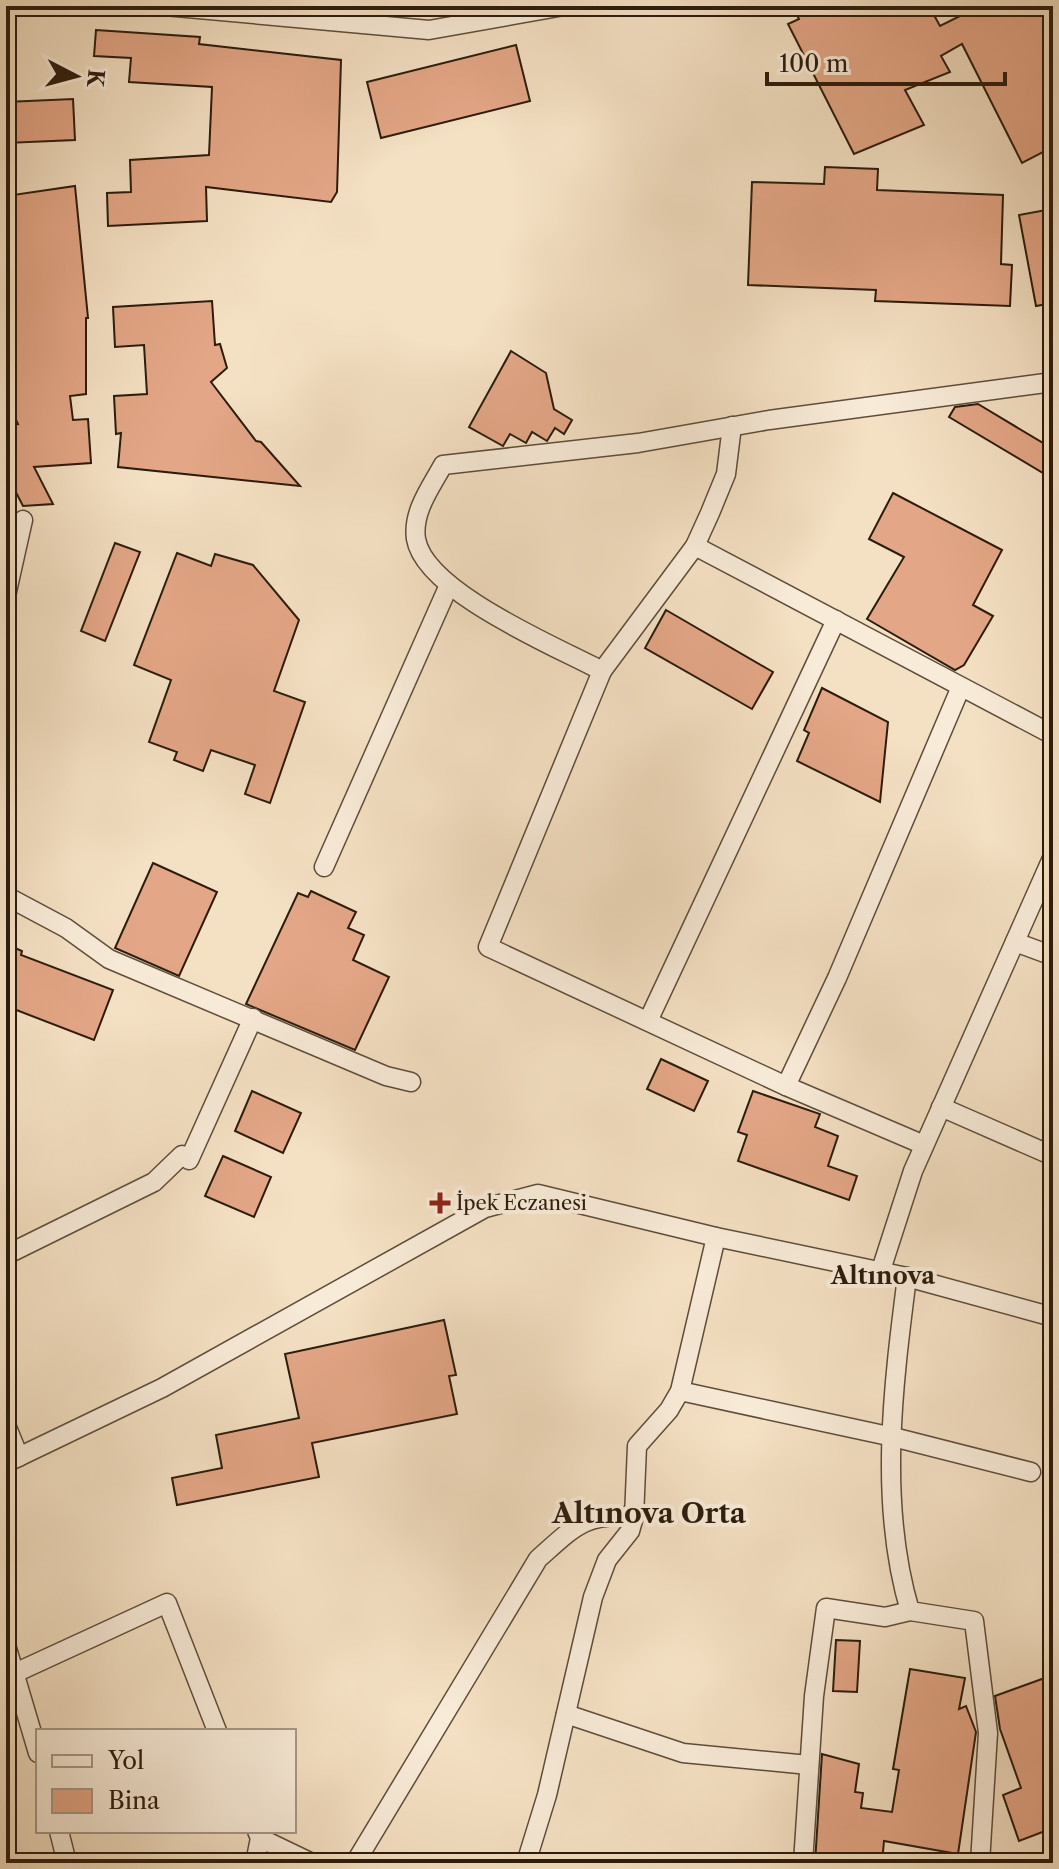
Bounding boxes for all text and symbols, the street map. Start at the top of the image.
north arrow [36,36,116,116]
scale bar [767,36,1005,86]
text: 100 m [779,49,848,78]
text: K [81,68,110,90]
place label: İpek Eczanesi [456,1190,587,1215]
marker: İpek Eczanesi [431,1194,449,1212]
district label: Altınova [830,1261,936,1290]
district label: Altınova Orta [551,1496,747,1530]
legend [36,1729,296,1833]
text: Yol [107,1746,144,1775]
text: Bina [108,1786,160,1815]

